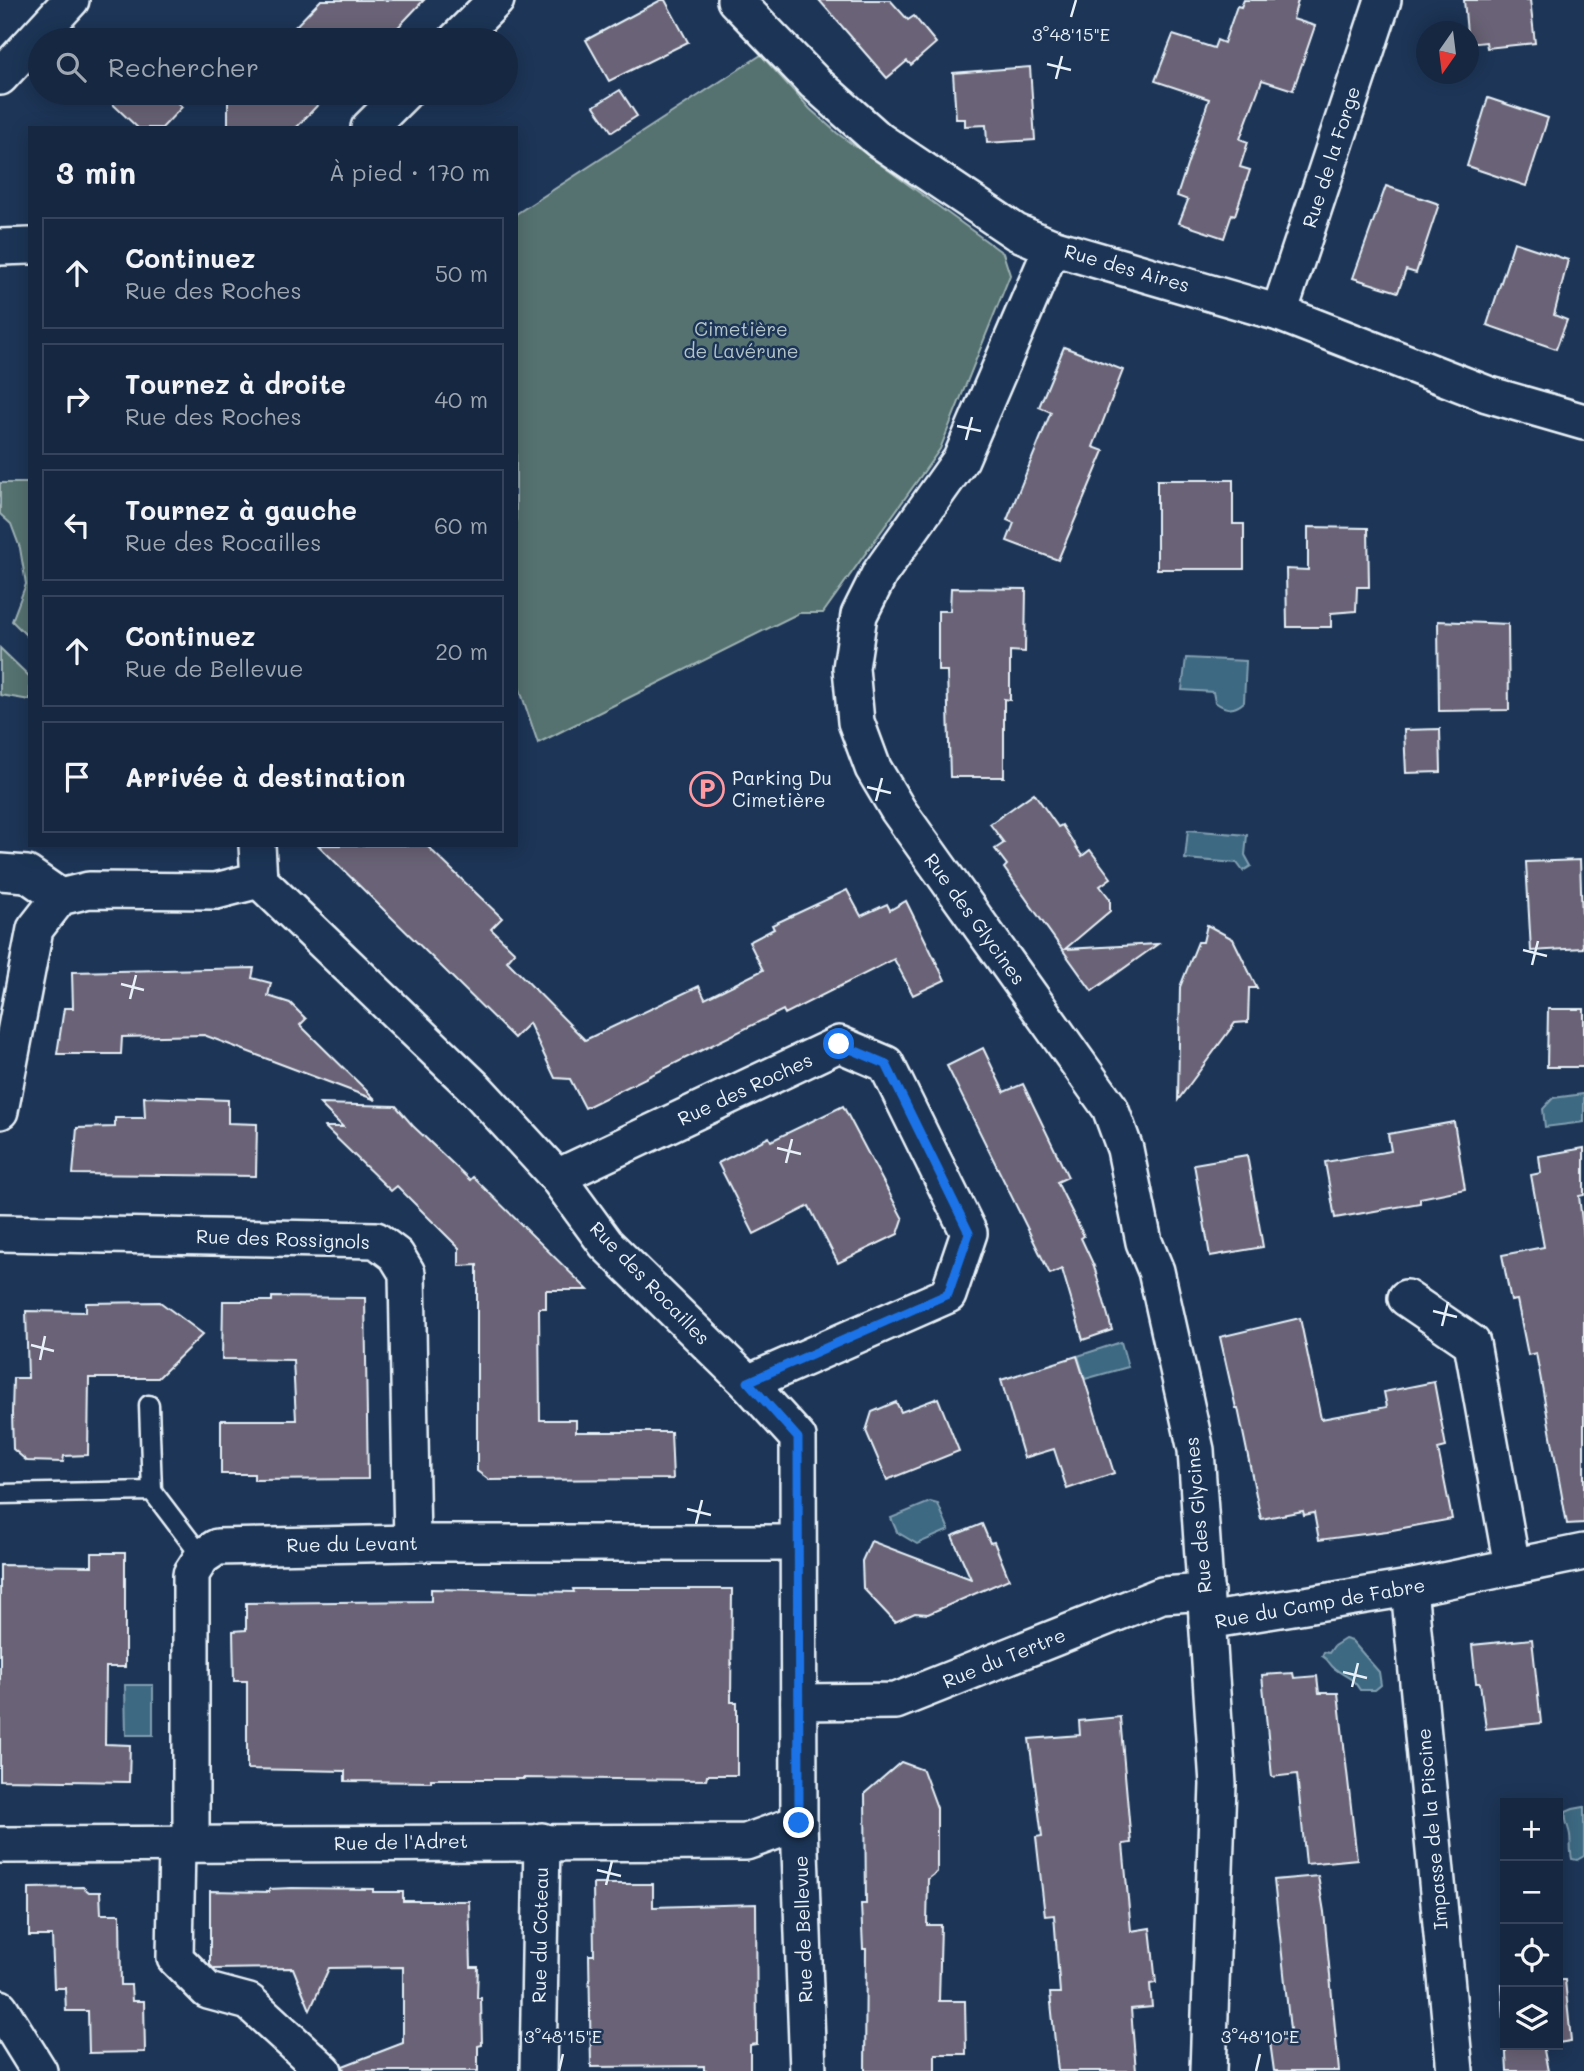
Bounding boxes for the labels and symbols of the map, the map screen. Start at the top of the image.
north arrow [1416,21,1479,84]
text: 3°48'15"E [1032,22,1110,46]
street label: Rue de la Forge [1296,83,1365,231]
street label: Rue des Aires [1062,238,1193,297]
park label: Cimetière de Lavérune [683,316,799,363]
place label: Parking Du Cimetière [732,765,832,812]
parking icon: Parking Du Cimetière [688,770,726,808]
street label: Rue des Glycines [919,848,1032,989]
route start [823,1028,854,1059]
street label: Rue des Roches [673,1046,816,1131]
street label: Rue des Rocailles [585,1216,716,1350]
street label: Rue des Rossignols [196,1223,370,1254]
street label: Rue des Glycines [1178,1436,1217,1594]
street label: Rue du Levant [286,1530,418,1557]
street label: Rue du Camp de Fabre [1213,1572,1427,1633]
street label: Rue du Tertre [939,1622,1069,1694]
street label: Impasse de la Piscine [1410,1727,1453,1931]
route end [783,1807,814,1838]
street label: Rue de l'Adret [334,1828,468,1855]
street label: Rue de Bellevue [787,1855,818,2003]
street label: Rue du Coteau [526,1867,553,2003]
text: 3°48'15"E [524,2024,602,2048]
text: 3°48'10"E [1221,2024,1299,2048]

